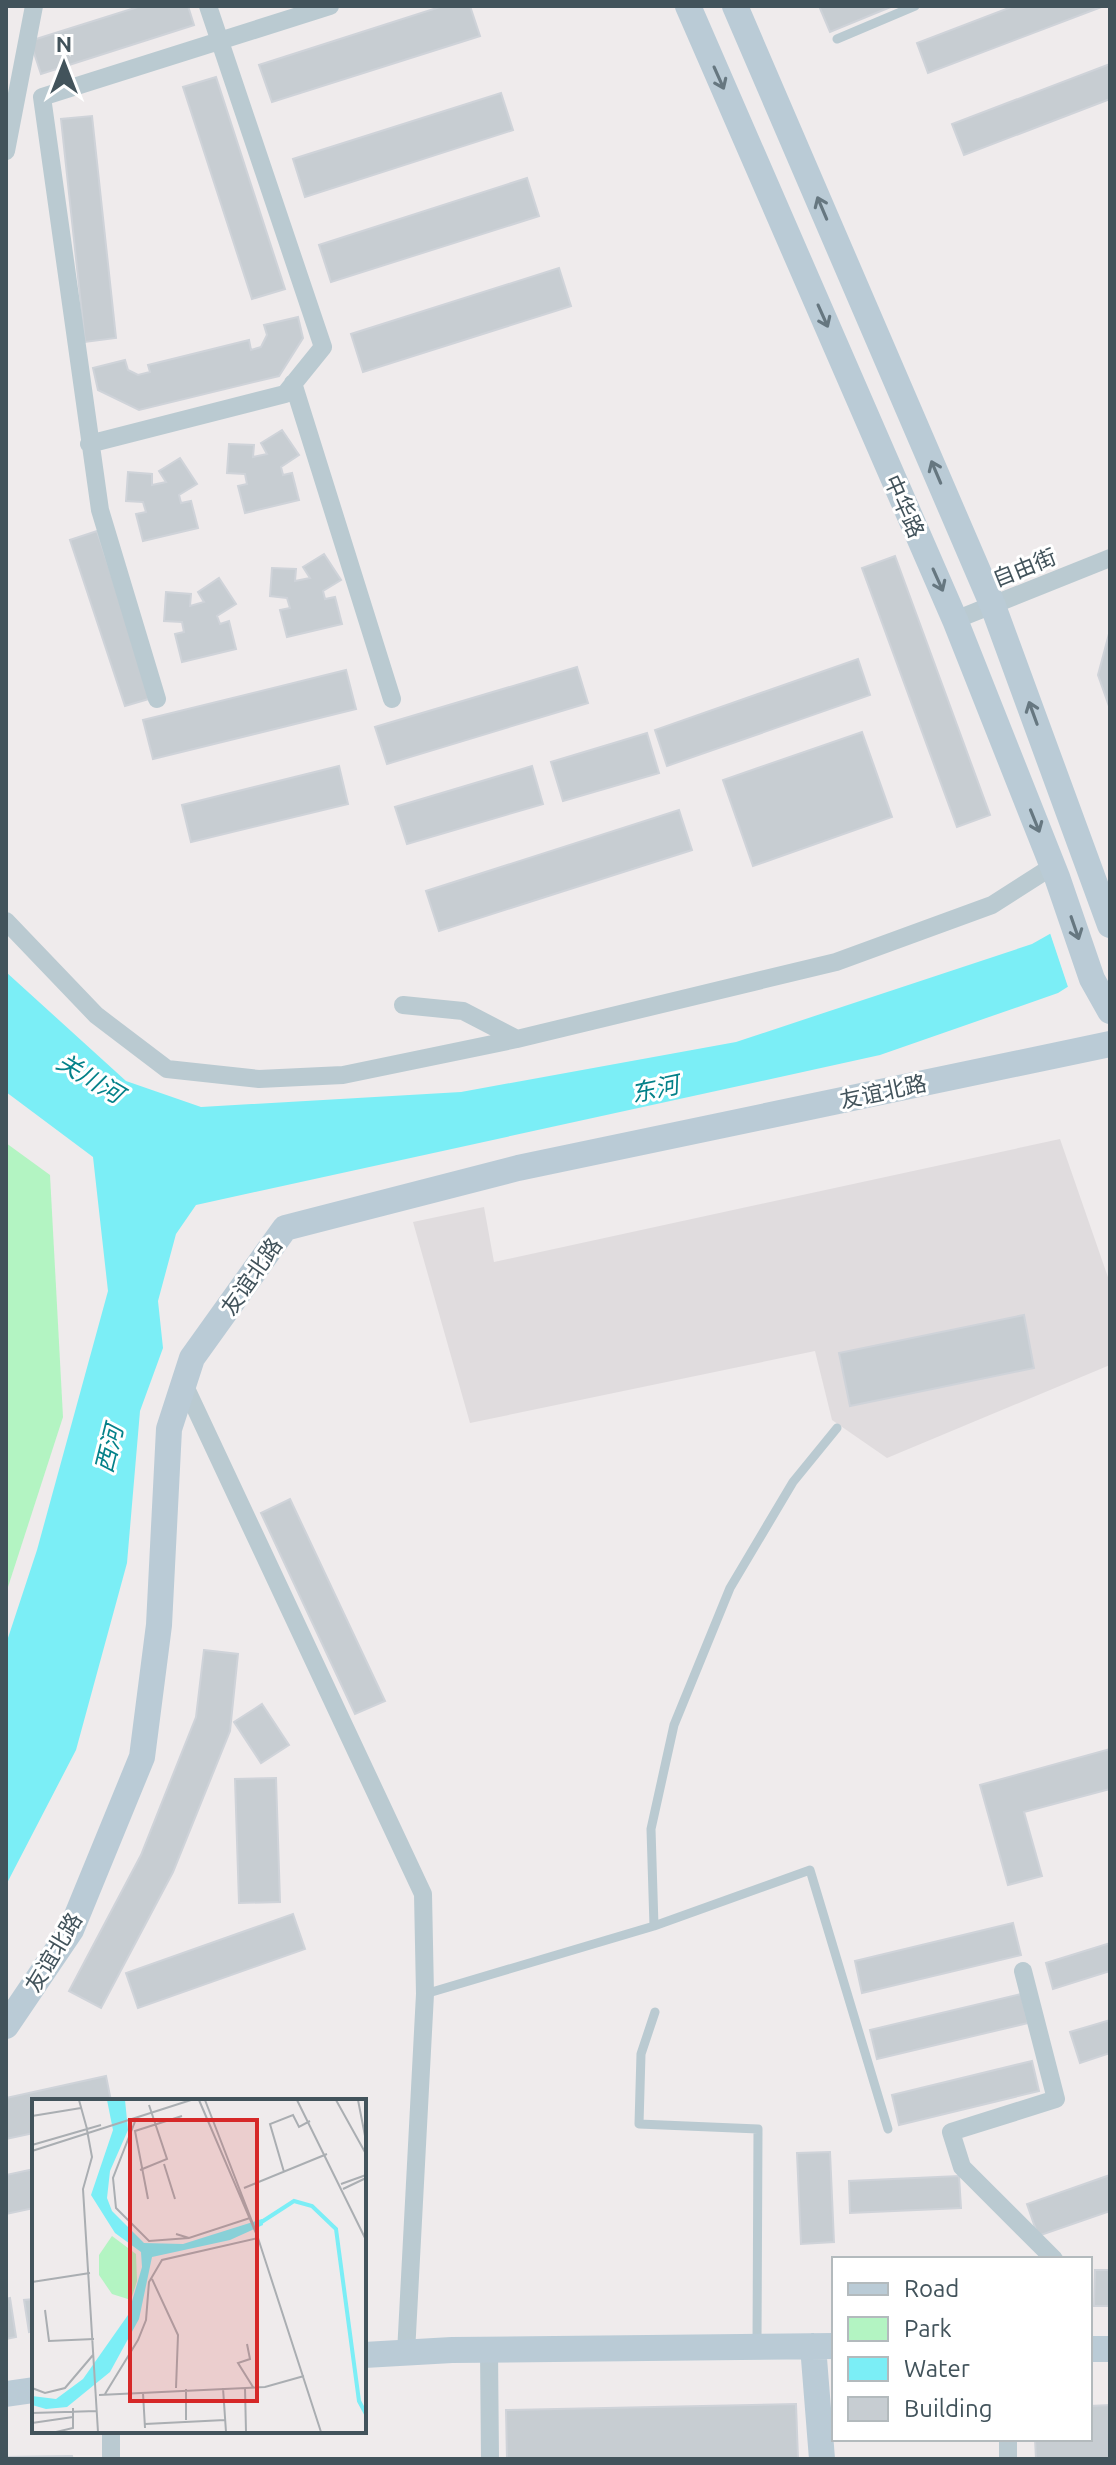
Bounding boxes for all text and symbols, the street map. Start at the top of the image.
north arrow [24,24,104,104]
text: N [56,31,72,56]
one-way arrow [712,65,727,89]
one-way arrow [814,196,829,220]
one-way arrow [816,303,831,328]
one-way arrow [927,460,942,485]
street label: 中华路 [880,471,930,541]
street label: 自由街 [989,543,1059,591]
one-way arrow [931,567,946,592]
one-way arrow [1025,701,1039,726]
one-way arrow [1029,808,1043,833]
one-way arrow [1068,915,1083,940]
water label: 关川河 [52,1048,131,1110]
water label: 东河 [629,1070,685,1107]
street label: 友谊北路 [837,1070,929,1112]
street label: 友谊北路 [216,1233,286,1319]
water label: 西河 [90,1419,129,1476]
street label: 友谊北路 [20,1908,86,1996]
inset map [32,2099,366,2433]
legend [832,2257,1092,2441]
text: Road [904,2275,959,2302]
text: Park [904,2315,952,2342]
text: Water [904,2355,970,2382]
text: Building [904,2395,992,2422]

